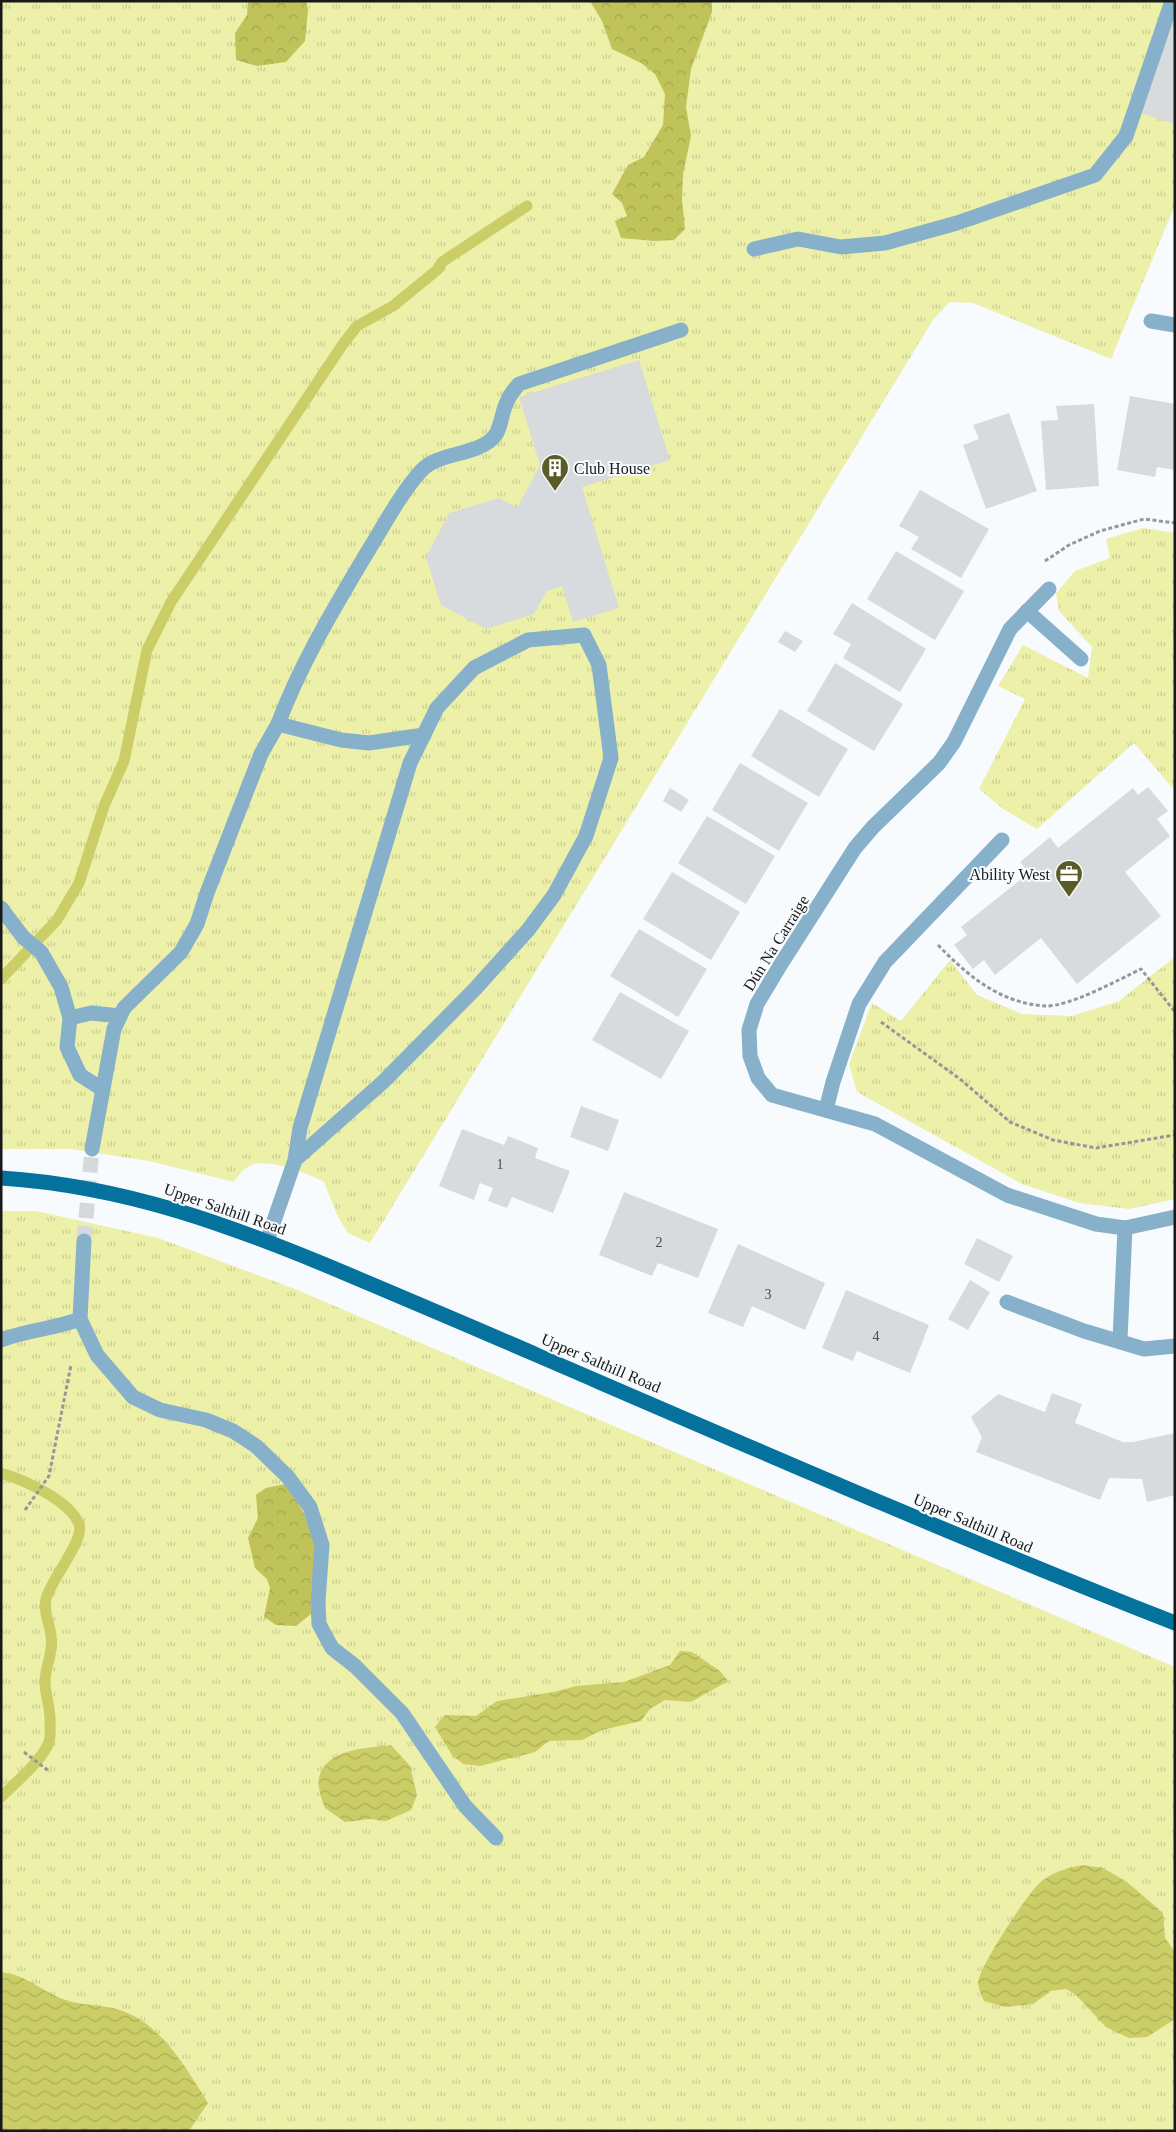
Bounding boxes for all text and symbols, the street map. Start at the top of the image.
building icon: Club House [540,453,570,492]
place label: Club House [574,460,650,477]
office icon: Ability West [1054,859,1084,898]
place label: Ability West [969,866,1051,884]
street label: Dún Na Carraige [740,892,813,994]
house number: 1 [497,1157,504,1172]
street label: Upper Salthill Road [161,1180,288,1239]
house number: 2 [656,1235,663,1250]
house number: 3 [765,1287,772,1302]
house number: 4 [873,1329,880,1344]
street label: Upper Salthill Road [538,1330,663,1397]
street label: Upper Salthill Road [910,1490,1035,1557]

